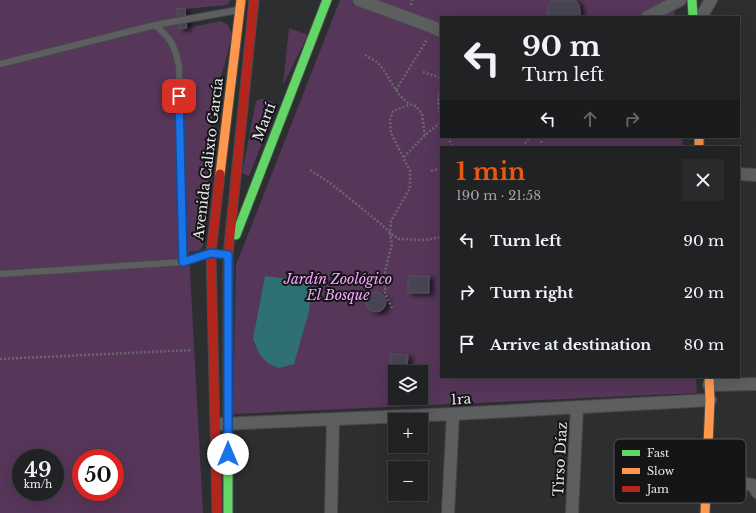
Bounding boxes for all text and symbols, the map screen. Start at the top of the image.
text: 90 m [522,29,600,64]
icon: left [456,32,508,84]
text: Turn left [522,64,604,86]
street label: Avenida Calixto García [189,77,227,242]
pin [162,79,196,113]
icon: arrive [168,85,190,107]
street label: Martí [248,100,280,144]
icon: left [537,108,559,130]
icon: ahead [579,108,601,130]
icon: right [621,108,643,130]
text: 1 min [456,157,526,186]
button: close [682,159,724,201]
text: 190 m · 21:58 [456,187,541,204]
icon: left [456,229,478,251]
text: Turn left [490,231,561,250]
text: 90 m [683,231,724,250]
park label: Jardín Zoológico El Bosque [283,270,392,304]
icon: right [456,281,478,303]
text: Turn right [490,283,573,302]
text: 20 m [684,283,724,302]
icon: arrive [456,333,478,355]
text: Arrive at destination [490,335,651,354]
text: 80 m [684,335,724,354]
map controls [388,365,428,501]
button: layers [388,365,428,405]
street label: 1ra [450,389,472,409]
button: + [388,413,428,453]
street label: Tirso Díaz [549,421,571,497]
position arrow [207,433,249,475]
legend [614,439,746,503]
text: Fast [647,446,670,460]
speed limit sign: 50 [72,449,124,501]
text: 49 [25,458,51,482]
button: − [388,461,428,501]
text: Slow [647,464,675,478]
text: km/h [24,478,52,491]
text: Jam [645,482,669,496]

